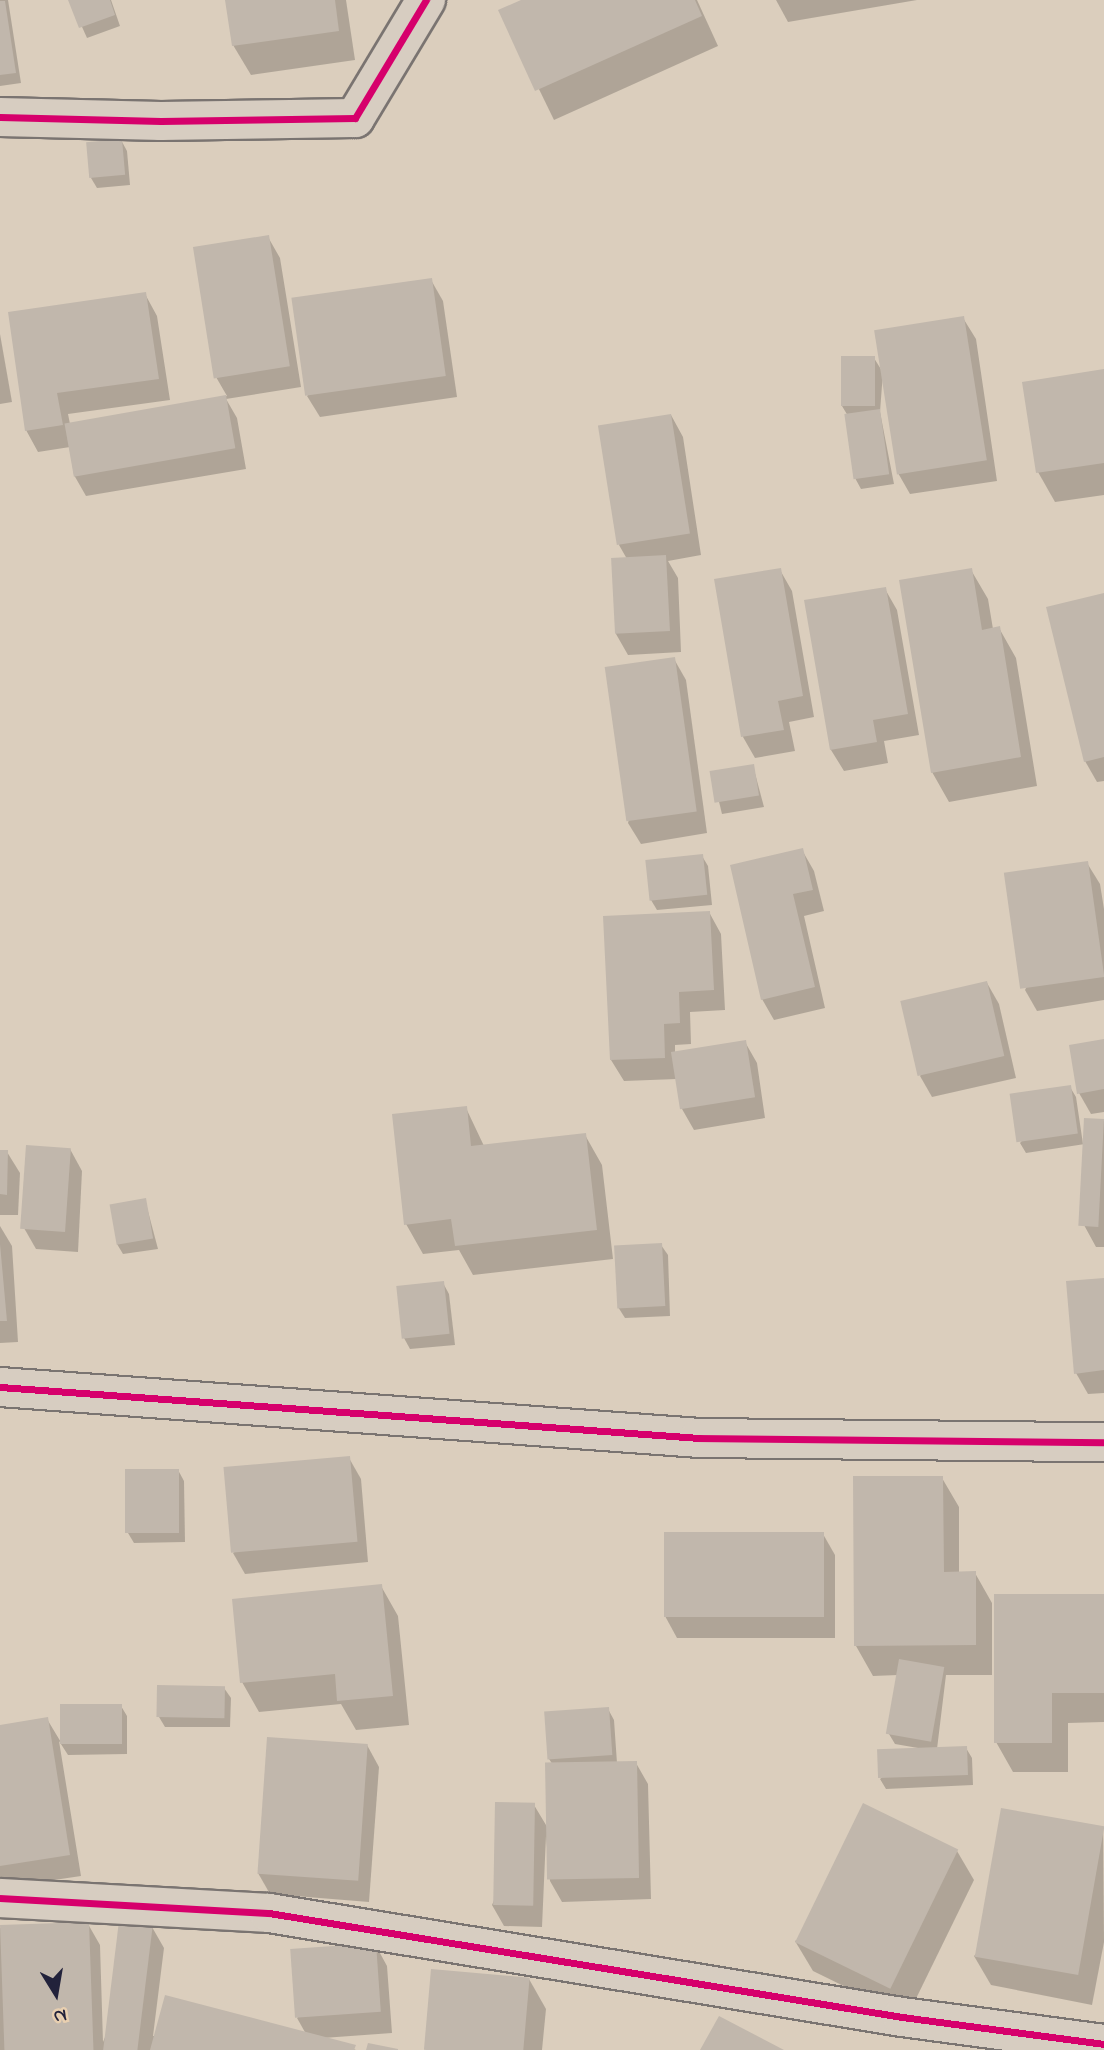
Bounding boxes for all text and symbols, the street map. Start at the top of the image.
north arrow [21,1959,91,2029]
text: N [51,2001,69,2030]

